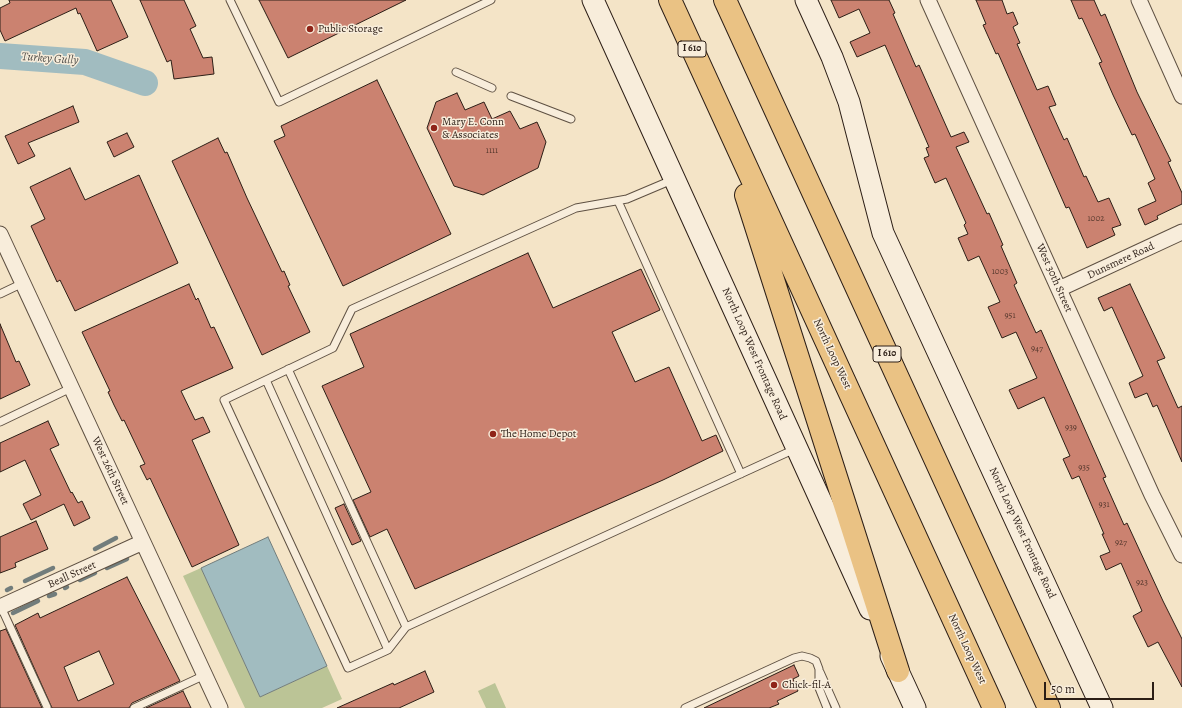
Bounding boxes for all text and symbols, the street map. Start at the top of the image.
place label: Public Storage [318,22,383,36]
marker: Public Storage [305,24,315,34]
road number: I 610 [678,41,706,57]
water label: Turkey Gully [21,50,79,68]
place label: Mary E. Conn & Associates [442,115,504,141]
marker: Mary E. Conn & Associates [429,123,439,133]
house number: 1111 [486,146,498,156]
house number: 1002 [1088,214,1104,224]
street label: Dunsmere Road [1085,240,1157,282]
street label: West 30th Street [1033,242,1075,314]
house number: 1003 [992,267,1008,277]
street label: North Loop West Frontage Road [719,286,789,422]
house number: 951 [1004,311,1016,321]
street label: North Loop West [810,317,854,391]
house number: 947 [1031,344,1043,354]
road number: I 610 [873,346,901,362]
house number: 939 [1065,423,1077,433]
place label: The Home Depot [501,427,576,441]
marker: The Home Depot [488,429,498,439]
street label: West 26th Street [88,435,132,507]
house number: 935 [1078,463,1090,473]
street label: North Loop West Frontage Road [986,465,1058,601]
house number: 931 [1099,500,1109,510]
house number: 927 [1115,538,1127,548]
street label: Beall Street [46,559,98,591]
house number: 923 [1136,578,1148,588]
street label: North Loop West [945,612,989,686]
scale bar [1046,674,1156,700]
place label: Chick-fil-A [782,678,831,692]
marker: Chick-fil-A [769,680,779,690]
text: 50 m [1051,681,1075,697]

